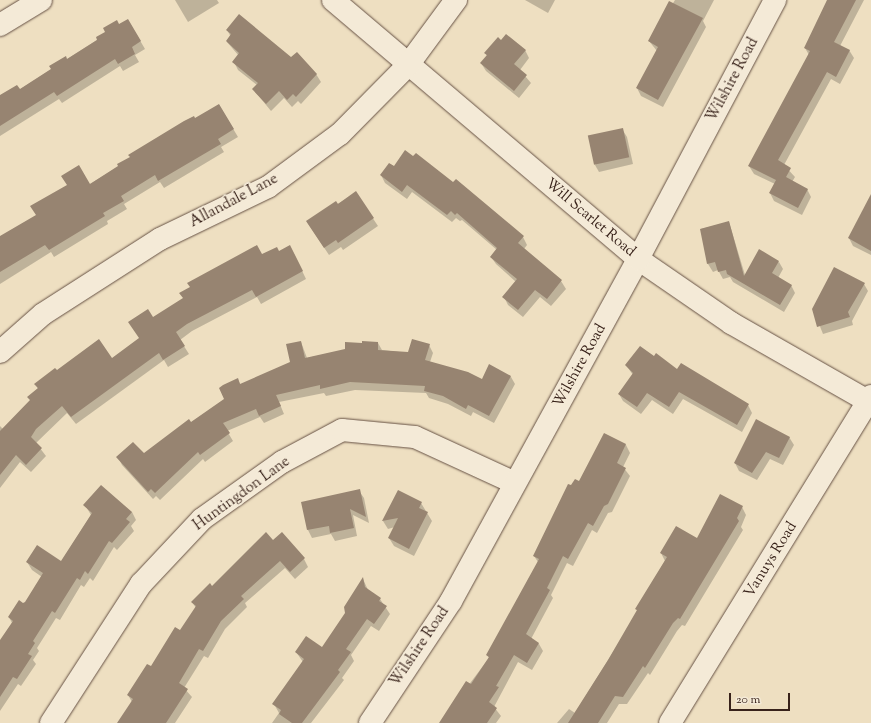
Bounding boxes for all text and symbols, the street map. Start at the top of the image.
street label: Wilshire Road [703,35,763,125]
street label: Allandale Lane [187,170,281,232]
street label: Will Scarlet Road [541,175,639,261]
street label: Wilshire Road [550,321,610,411]
street label: Huntingdon Lane [190,453,294,535]
street label: Vanuys Road [741,519,801,601]
street label: Wilshire Road [387,604,453,690]
scale bar [731,685,792,711]
text: 20 m [736,691,760,709]

